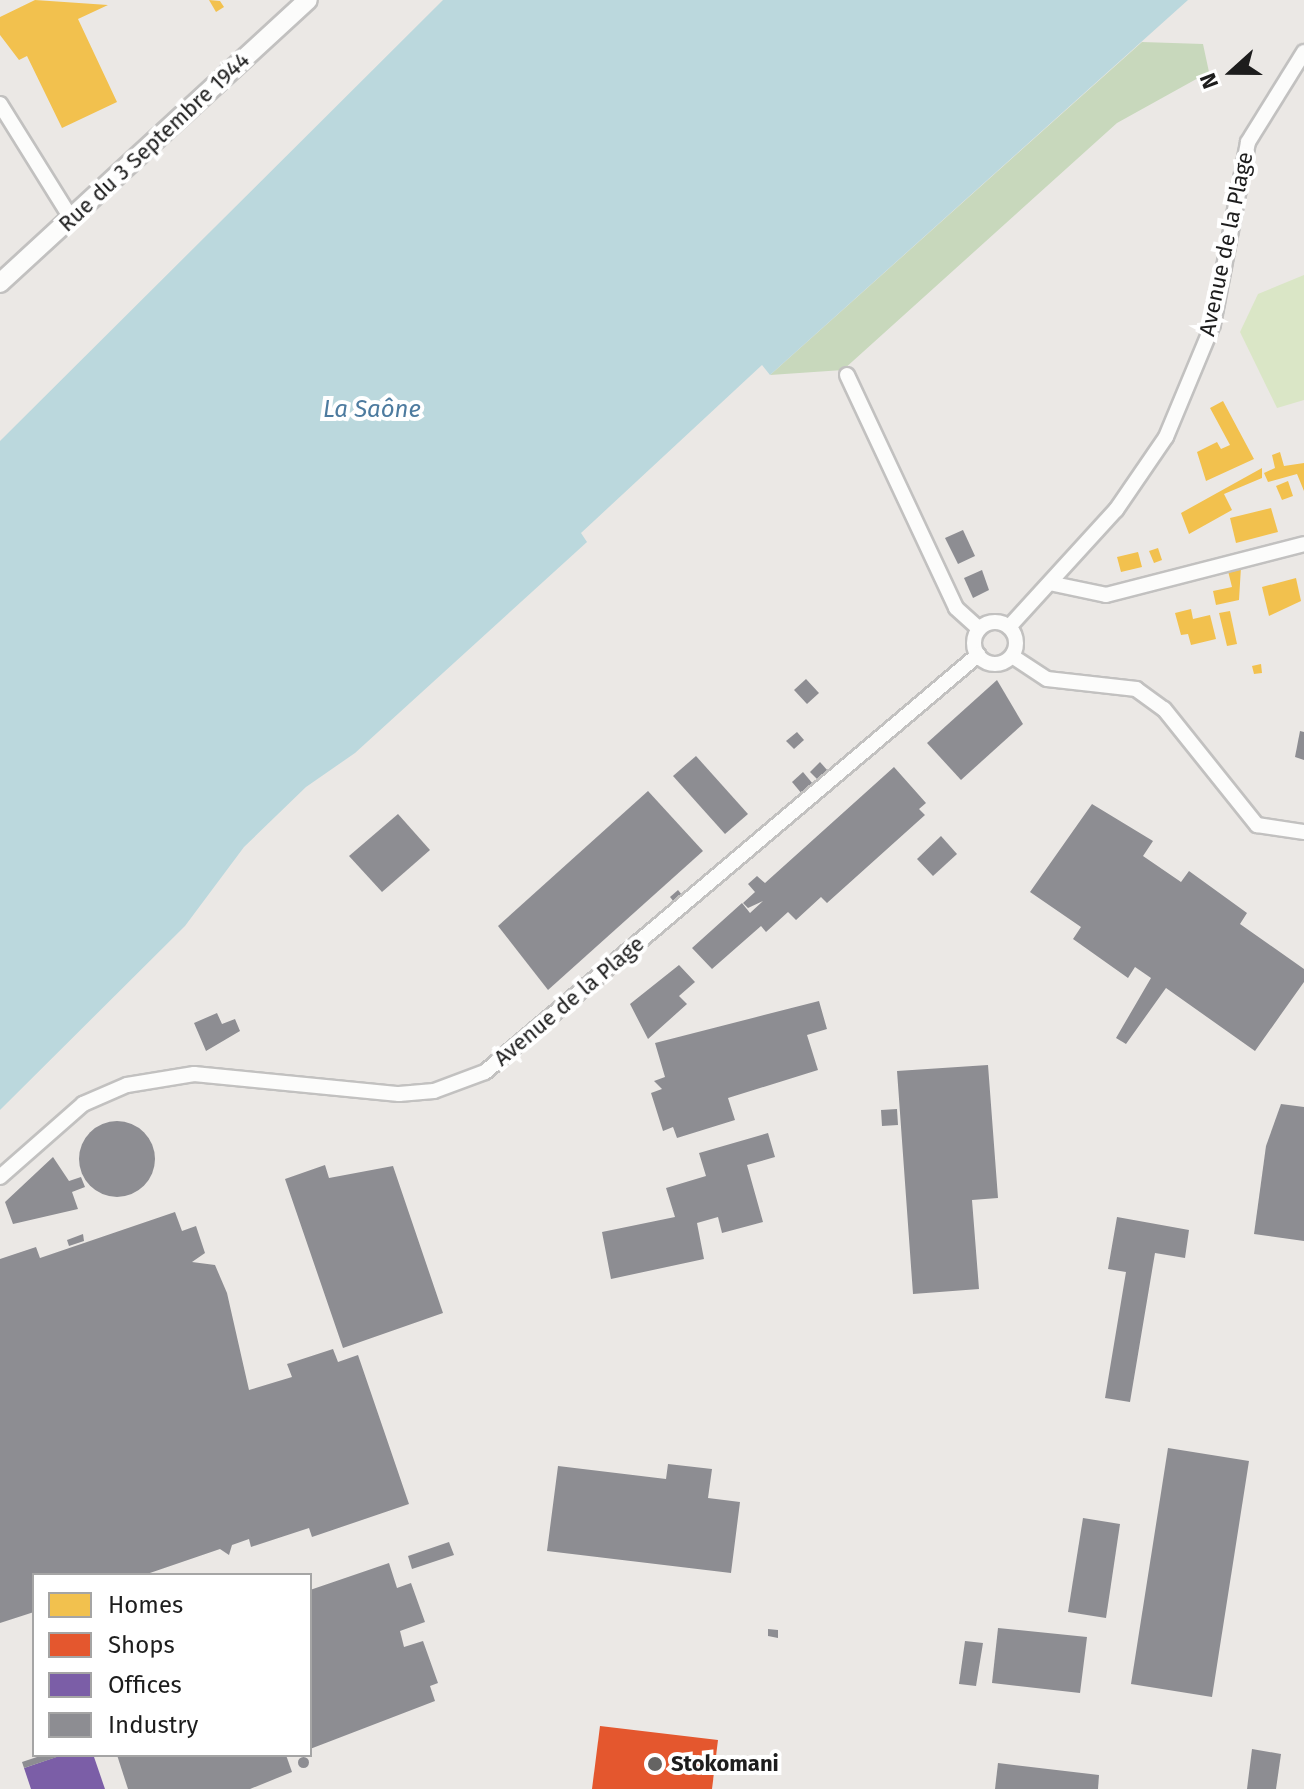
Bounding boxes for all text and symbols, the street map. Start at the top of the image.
north arrow [1192,32,1272,112]
street label: Rue du 3 Septembre 1944 [53,47,255,237]
text: N [1194,69,1224,92]
street label: Avenue de la Plage [1194,149,1258,339]
water label: La Saône [323,396,421,424]
street label: Avenue de la Plage [489,931,649,1071]
legend [32,1573,312,1757]
text: Homes [108,1591,183,1619]
text: Shops [108,1631,175,1659]
text: Offices [108,1671,182,1699]
text: Industry [108,1711,198,1739]
place label: Stokomani [671,1751,779,1777]
marker: Stokomani [646,1755,664,1773]

